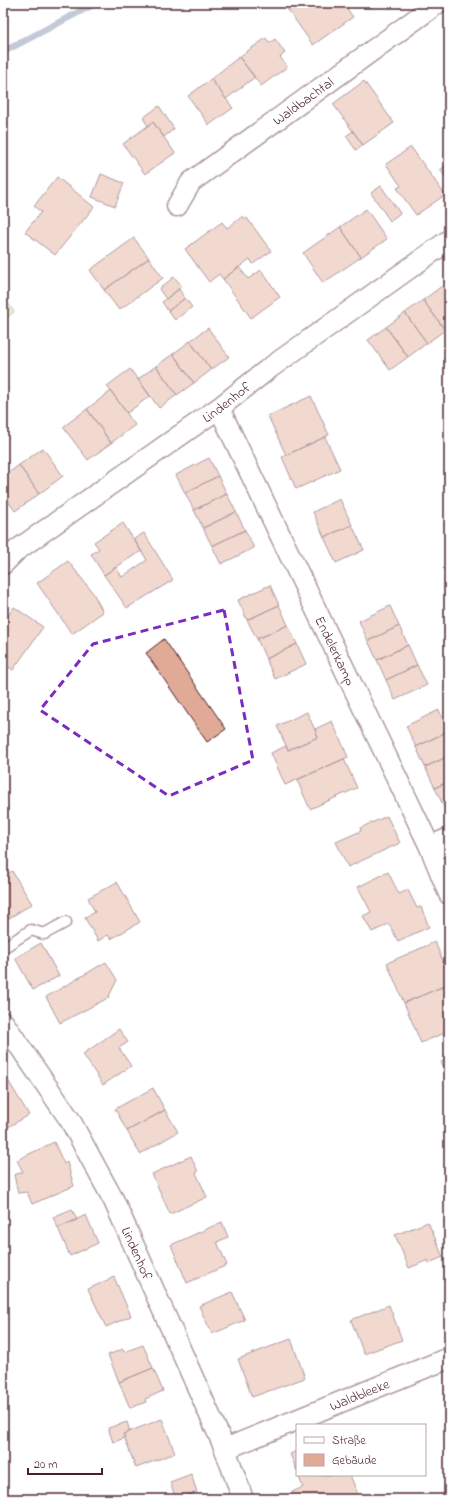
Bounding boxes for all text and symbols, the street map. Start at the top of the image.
street label: Waldbachtal [269,73,339,131]
street label: Lindenhof [198,377,256,429]
street label: Endelerkamp [309,613,360,690]
street label: Lindenhof [115,1224,157,1284]
street label: Waldbleeke [327,1374,394,1417]
legend [296,1424,426,1476]
text: Straße [332,1432,366,1450]
scale bar [28,1450,102,1476]
text: Gebäude [332,1452,377,1470]
text: 20 m [34,1456,57,1474]

